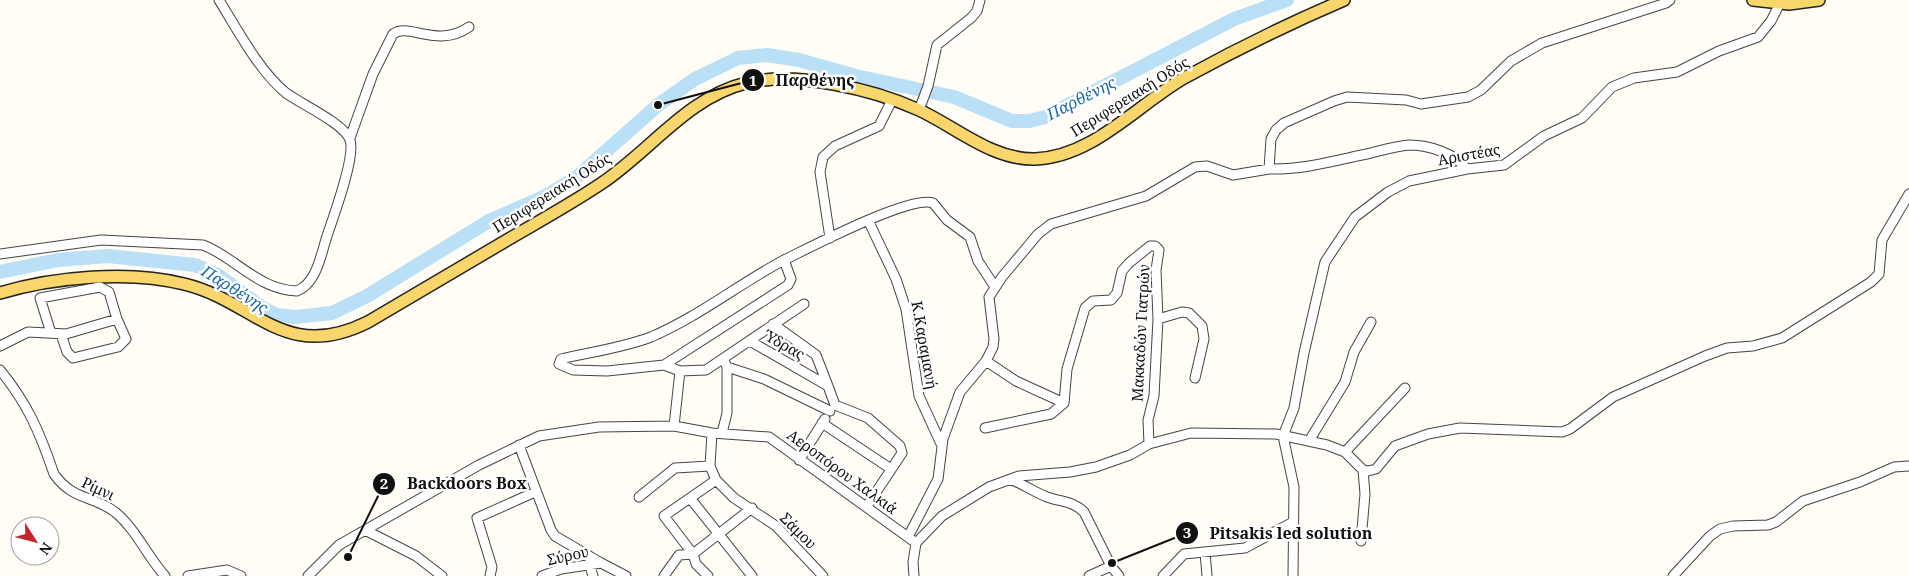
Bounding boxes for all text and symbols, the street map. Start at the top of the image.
street label: Περιφερειακή Οδός [1066,52,1193,141]
callout: Παρθένης [740,65,865,96]
text: Παρθένης [775,69,855,91]
text: 1 [749,70,757,90]
water label: Παρθένης [1042,71,1120,125]
street label: Αριστέας [1436,139,1502,169]
street label: Περιφερειακή Οδός [488,148,615,237]
water label: Παρθένης [196,259,273,318]
street label: Μακκαδών Γιατρών [1126,264,1154,402]
street label: Κ.Καραμανή [907,299,943,390]
street label: Ύδρας [759,324,809,364]
street label: Αεροπόρου Χαλκιά [783,424,902,518]
callout: Backdoors Box [372,468,536,499]
street label: Ρίμνι [79,472,119,505]
text: Backdoors Box [407,472,528,494]
text: 2 [380,473,388,493]
street label: Σάμου [776,508,821,553]
north arrow [10,516,60,566]
callout: Pitsakis led solution [1175,517,1383,548]
text: 3 [1183,522,1191,542]
text: Pitsakis led solution [1209,522,1373,544]
text: N [35,539,57,559]
street label: Σύρου [545,541,591,570]

